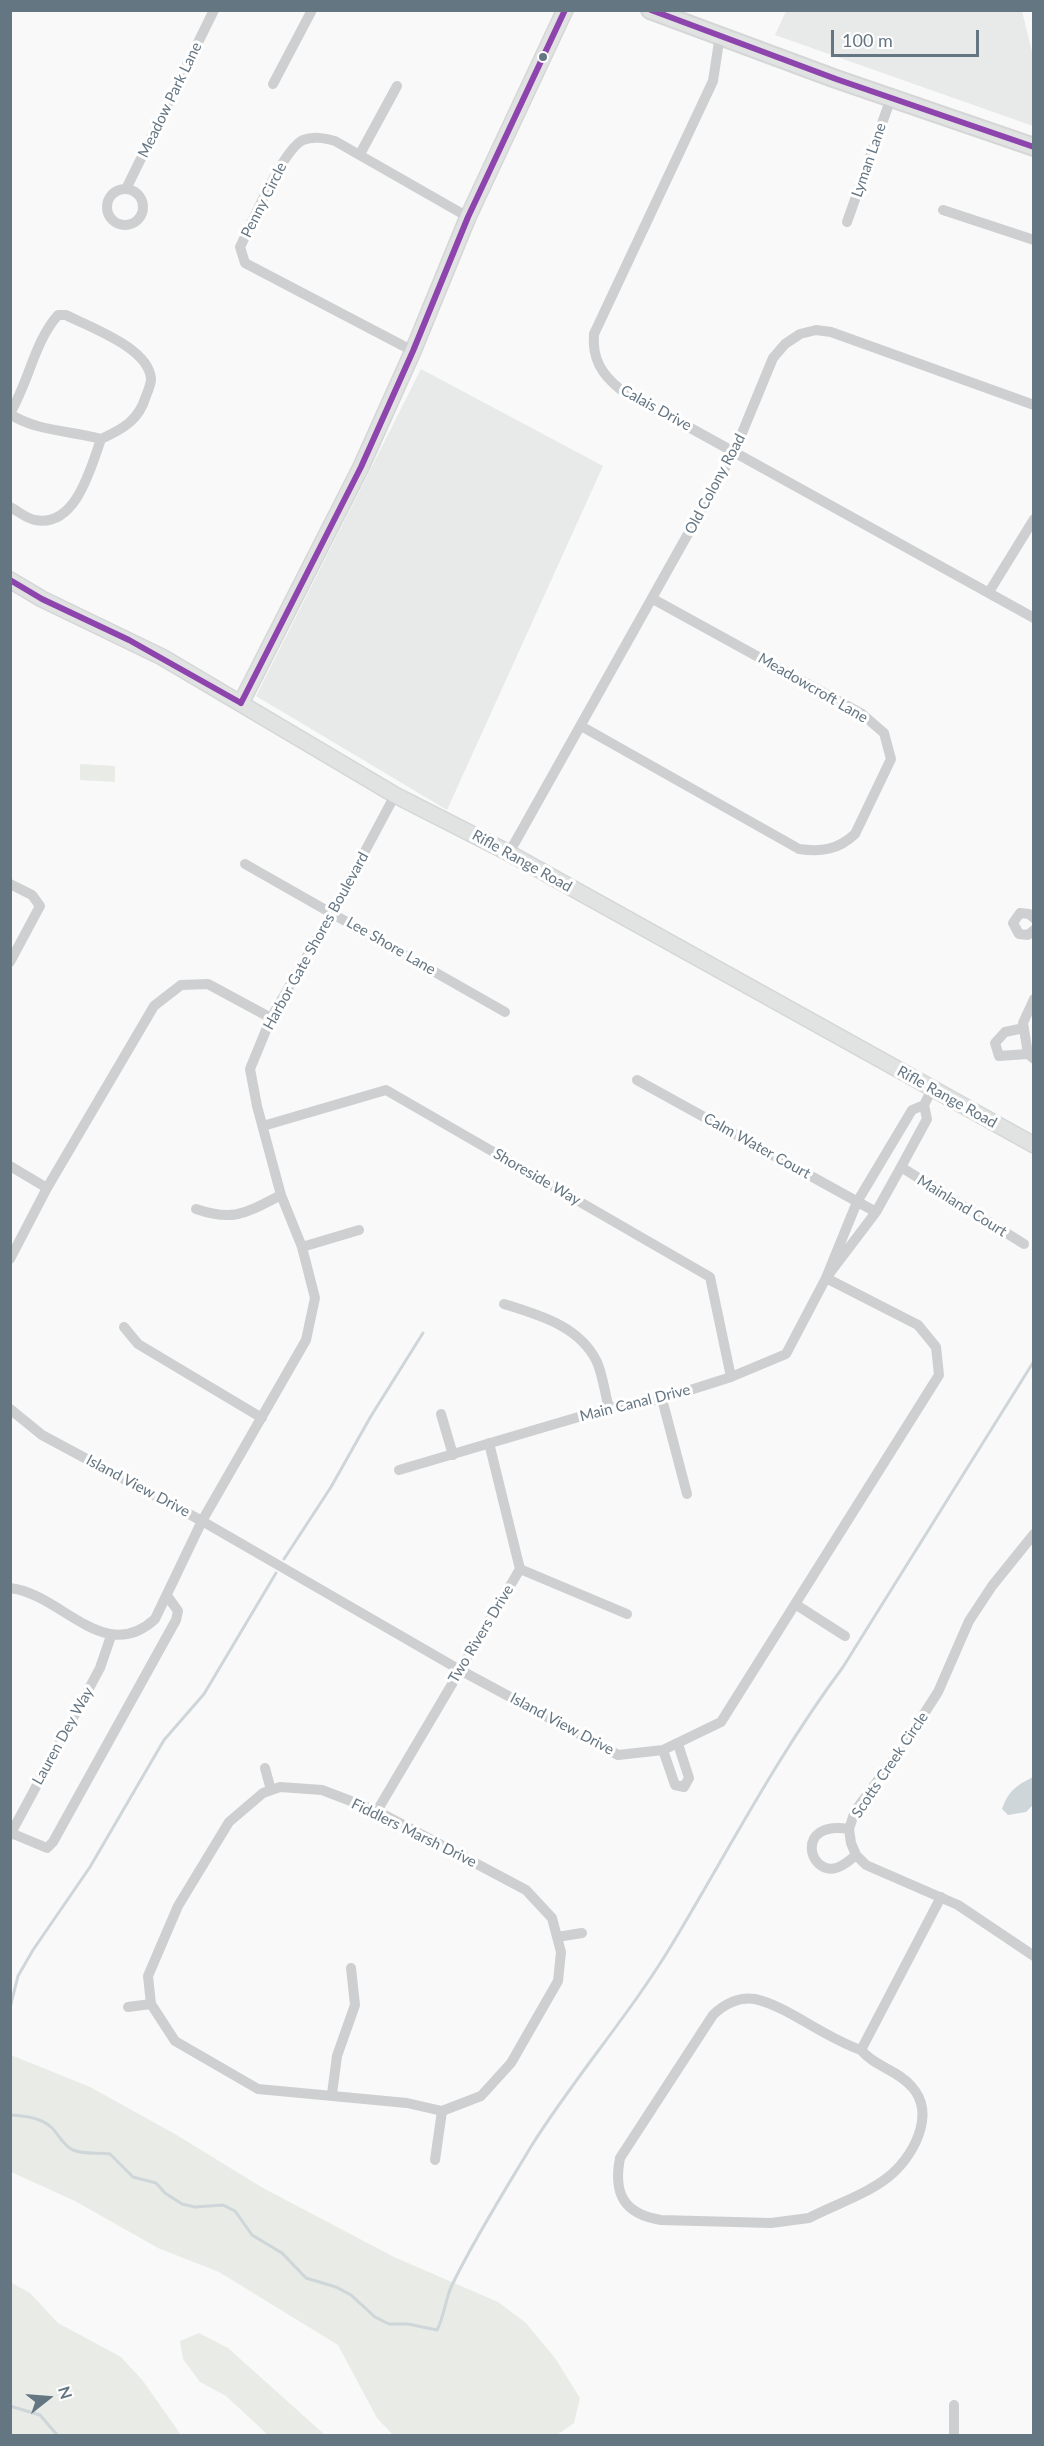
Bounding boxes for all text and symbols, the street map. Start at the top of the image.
scale bar [834,18,982,56]
text: 100 m [842,29,893,51]
street label: Meadow Park Lane [134,39,206,161]
unlabelled marker [537,51,549,63]
street label: Lyman Lane [848,120,890,200]
street label: Penny Circle [237,159,291,241]
street label: Calais Drive [617,381,695,435]
street label: Old Colony Road [681,431,749,537]
street label: Meadowcroft Lane [755,649,871,727]
street label: Rifle Range Road [469,826,575,896]
street label: Harbor Gate Shores Boulevard [260,849,372,1033]
street label: Lee Shore Lane [343,913,439,979]
street label: Rifle Range Road [894,1062,1000,1132]
street label: Calm Water Court [700,1109,814,1183]
street label: Shoreside Way [490,1145,584,1209]
street label: Mainland Court [914,1171,1010,1241]
street label: Main Canal Drive [578,1381,692,1425]
street label: Island View Drive [83,1451,193,1521]
street label: Two Rivers Drive [445,1582,517,1686]
street label: Lauren Dey Way [29,1684,97,1788]
street label: Island View Drive [507,1689,617,1759]
street label: Scotts Creek Circle [848,1709,932,1821]
street label: Fiddlers Marsh Drive [348,1795,480,1871]
north arrow [18,2368,78,2428]
text: N [55,2384,77,2401]

